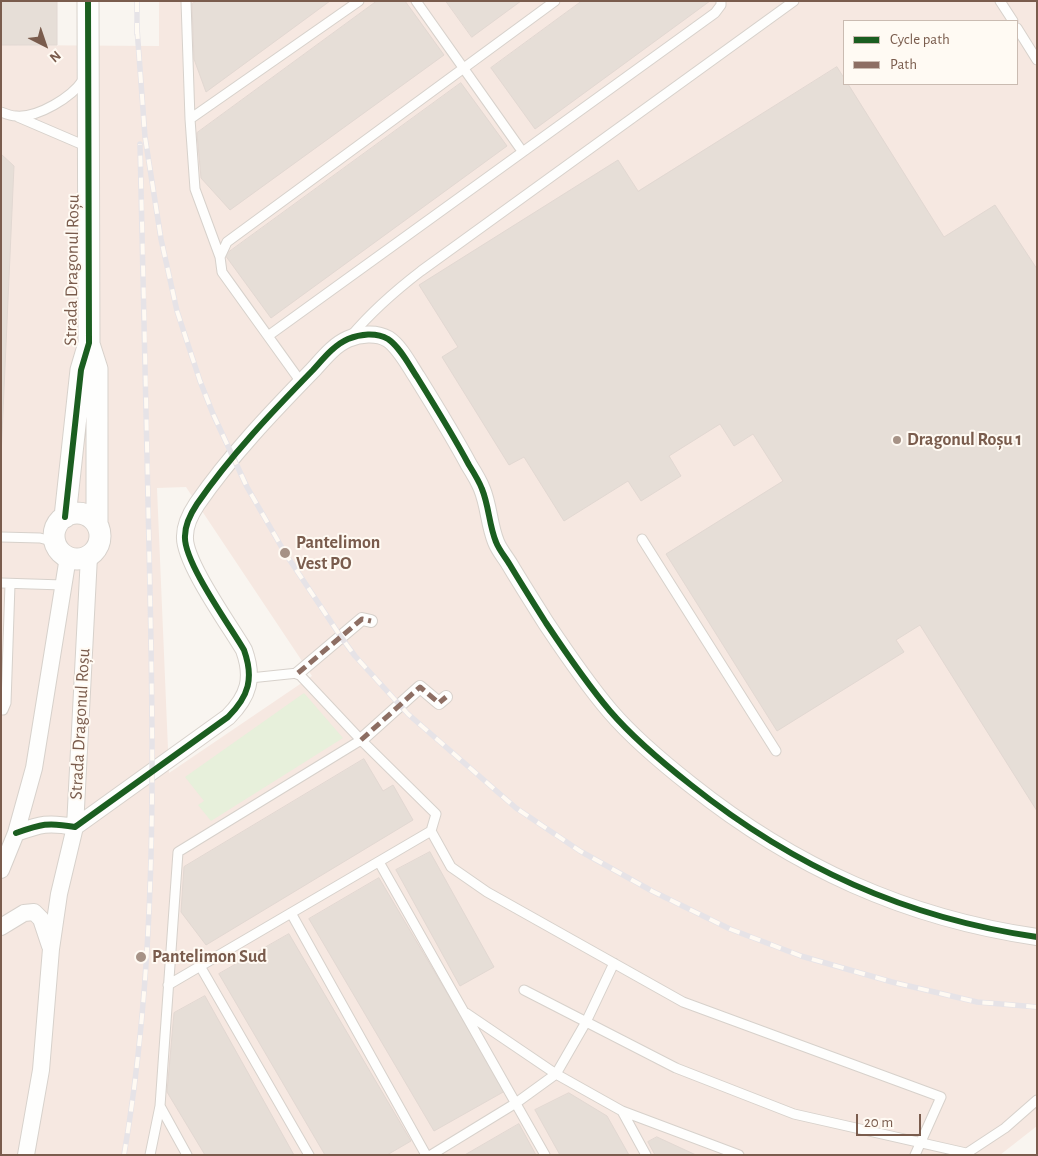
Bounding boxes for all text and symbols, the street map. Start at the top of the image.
north arrow [20,20,70,70]
legend [843,20,1018,85]
text: Cycle path [890,32,950,47]
text: N [47,48,63,65]
text: Path [890,57,917,72]
street label: Strada Dragonul Roșu [60,194,84,346]
place label: Dragonul Roșu 1 [907,429,1022,451]
marker: Dragonul Roșu 1 [891,434,903,446]
place label: Pantelimon Vest PO [296,532,380,574]
marker: Pantelimon Vest PO [278,546,292,560]
street label: Strada Dragonul Roșu [65,648,95,800]
place label: Pantelimon Sud [152,946,267,968]
marker: Pantelimon Sud [134,950,148,964]
scale bar [858,1104,923,1136]
text: 20 m [864,1115,893,1130]

